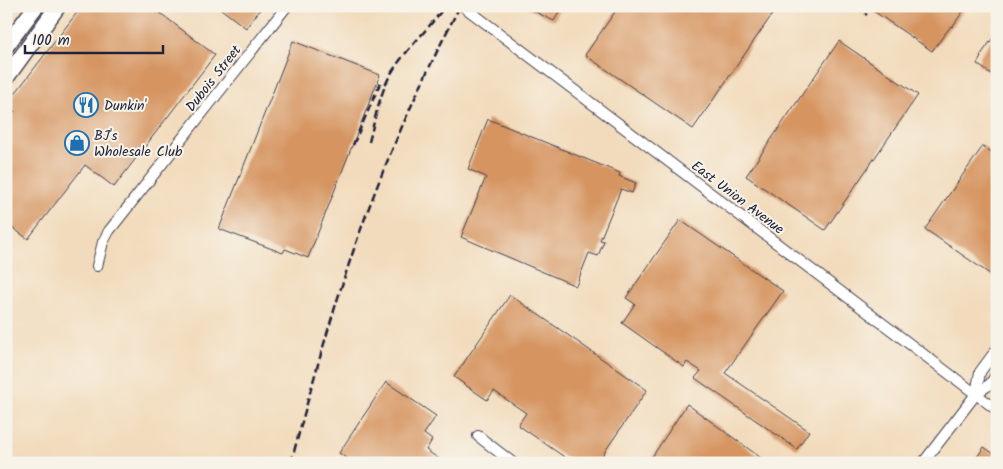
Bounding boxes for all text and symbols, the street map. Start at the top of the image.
scale bar [25,22,162,54]
text: 100 m [32,29,70,53]
street label: Dubois Street [181,40,247,117]
restaurant icon: Dunkin' [73,92,99,118]
place label: Dunkin' [104,95,148,117]
place label: BJ's Wholesale Club [94,125,183,163]
shop icon: BJ's Wholesale Club [64,130,90,156]
street label: East Union Avenue [686,155,789,241]

